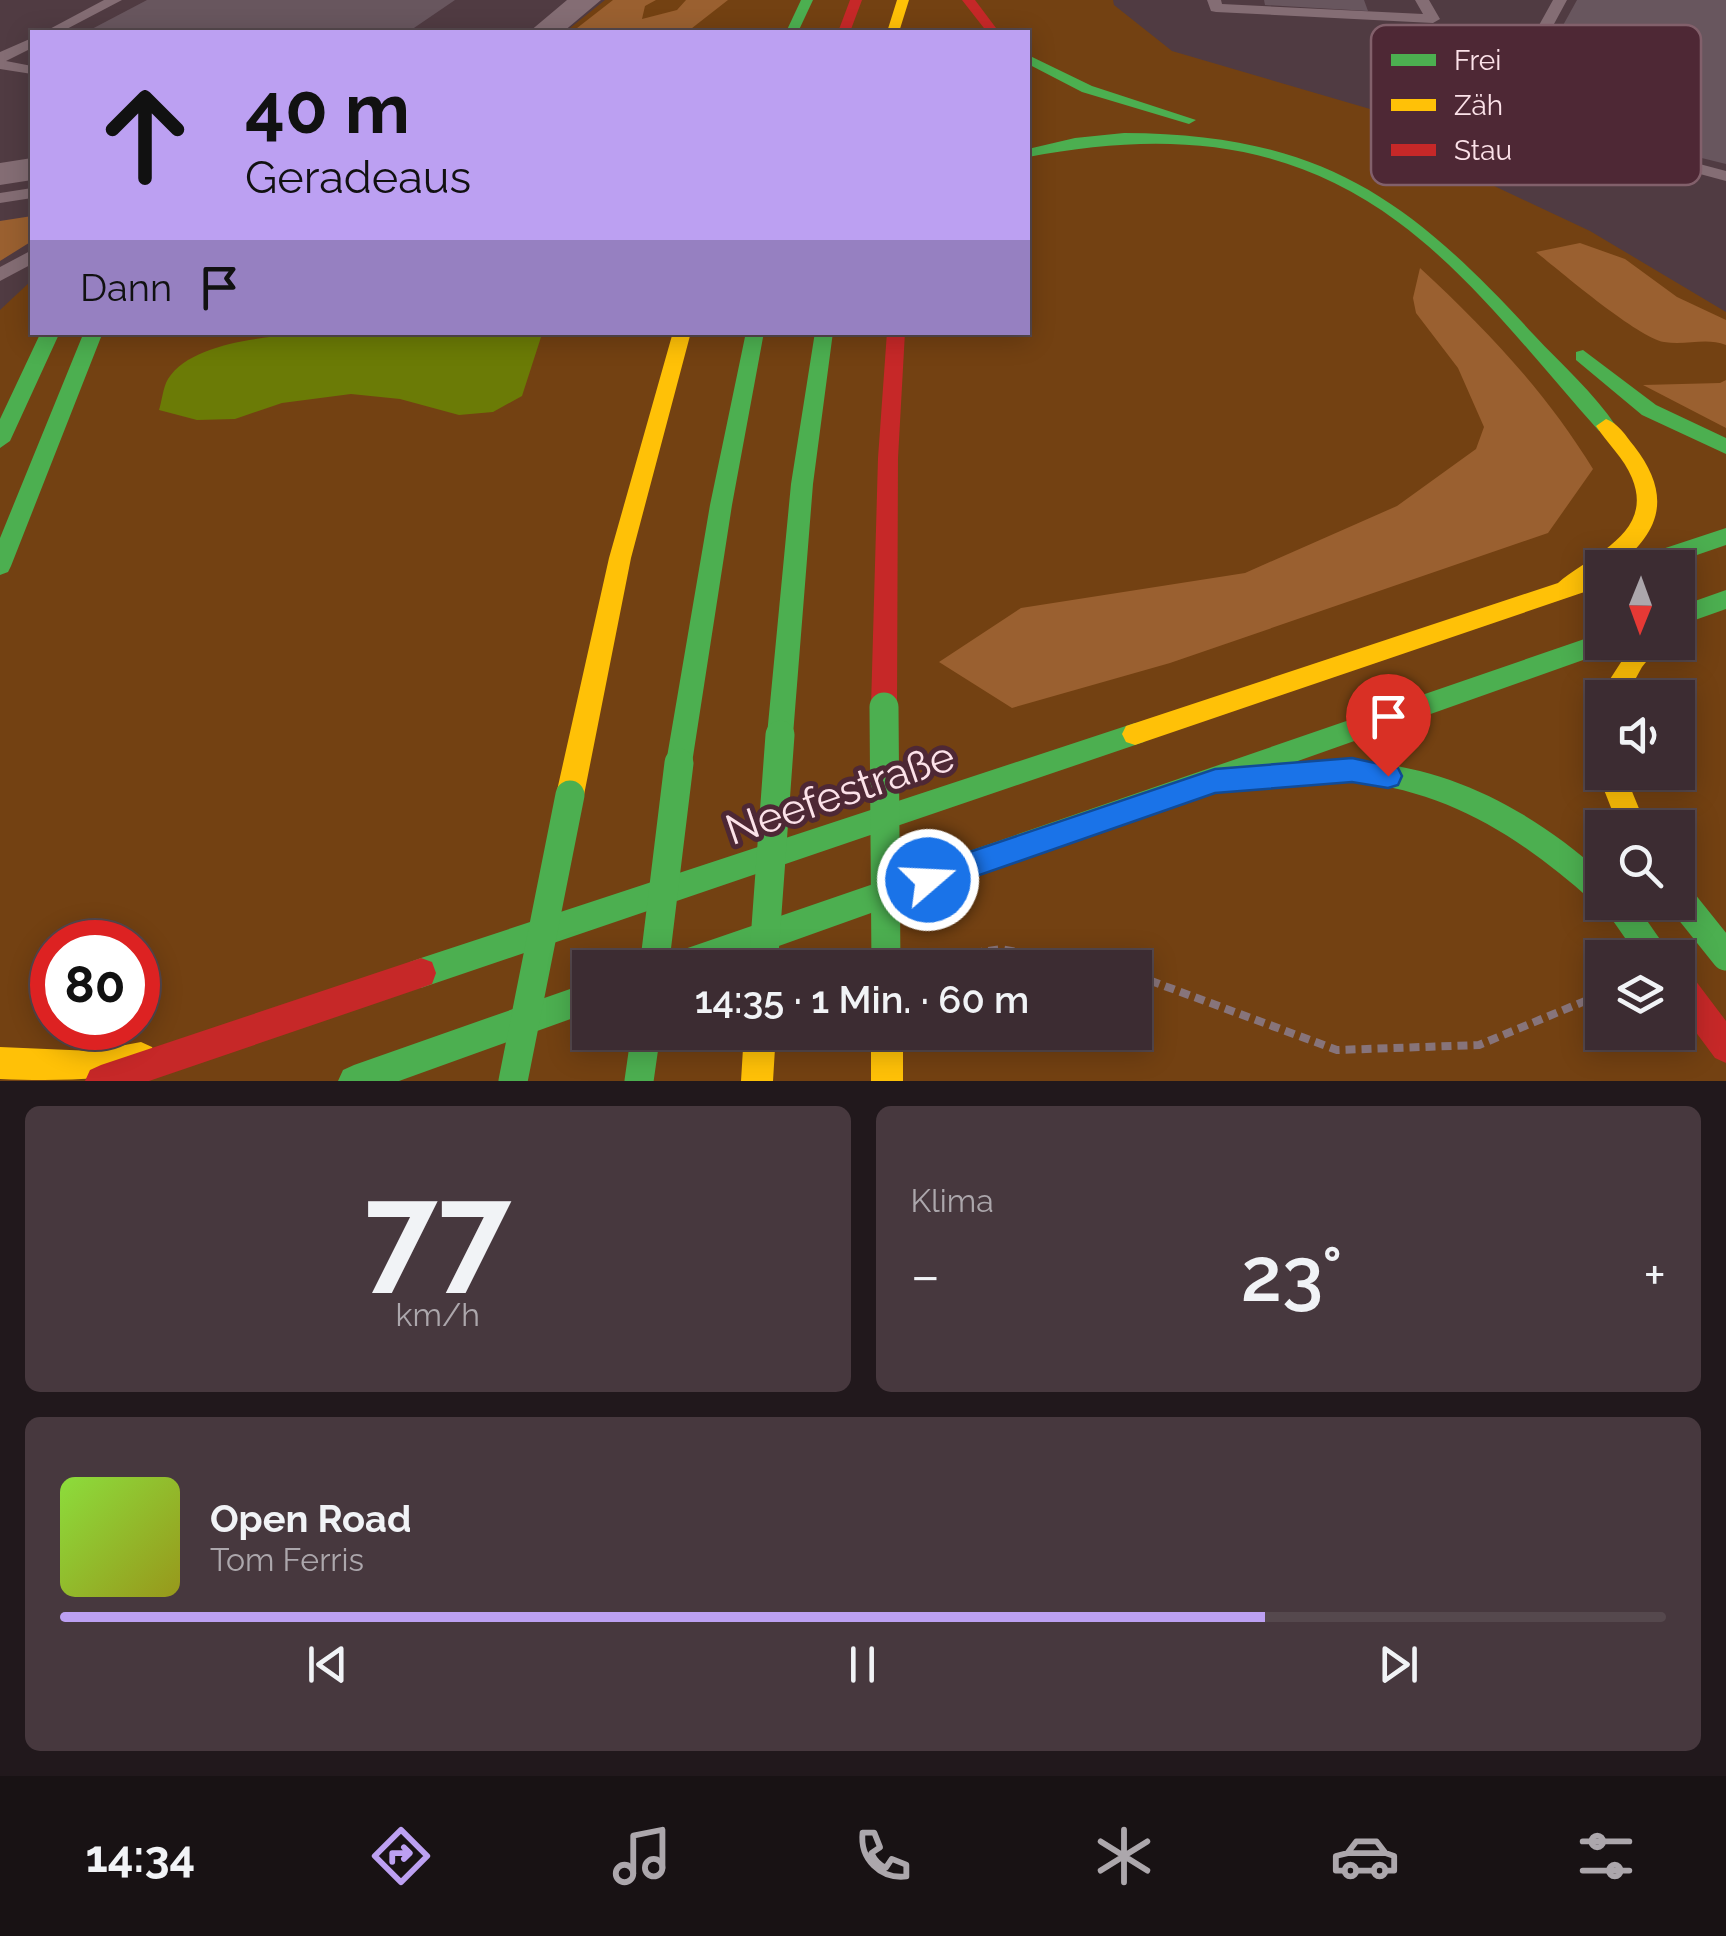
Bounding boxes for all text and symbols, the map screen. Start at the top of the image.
legend [1371,25,1701,185]
text: Frei [1454,44,1501,77]
text: 40 m [245,67,410,149]
icon: ahead [80,70,210,200]
text: Zäh [1454,89,1503,122]
text: Stau [1454,134,1512,167]
text: Geradeaus [245,151,471,204]
icon: arrive [192,260,247,315]
text: Dann [80,265,172,310]
north arrow [1585,550,1695,660]
map controls [1585,550,1695,1050]
pin [1346,674,1431,777]
button: sound [1585,680,1695,790]
icon: arrive [1361,689,1416,744]
street label: Neefestraße [719,731,961,855]
button: search [1585,810,1695,920]
position arrow [876,828,980,932]
speed limit sign: 80 [30,920,160,1050]
button: layers [1585,940,1695,1050]
text: 14:35 · 1 Min. · 60 m [695,977,1029,1022]
text: 77 [364,1155,511,1307]
text: Klima [911,1182,994,1219]
text: 23° [1241,1230,1343,1319]
text: − [911,1243,940,1308]
text: + [1643,1243,1666,1308]
text: km/h [396,1296,480,1333]
text: Open Road [210,1496,411,1541]
text: Tom Ferris [210,1541,364,1578]
icon: previous [300,1637,355,1692]
icon: pause [835,1637,890,1692]
icon: next [1371,1637,1426,1692]
icon: directions [366,1821,436,1891]
icon: music [607,1821,677,1891]
icon: phone [848,1821,918,1891]
icon: climate [1089,1821,1159,1891]
icon: car [1330,1821,1400,1891]
icon: filters [1571,1821,1641,1891]
text: 14:34 [85,1830,195,1883]

